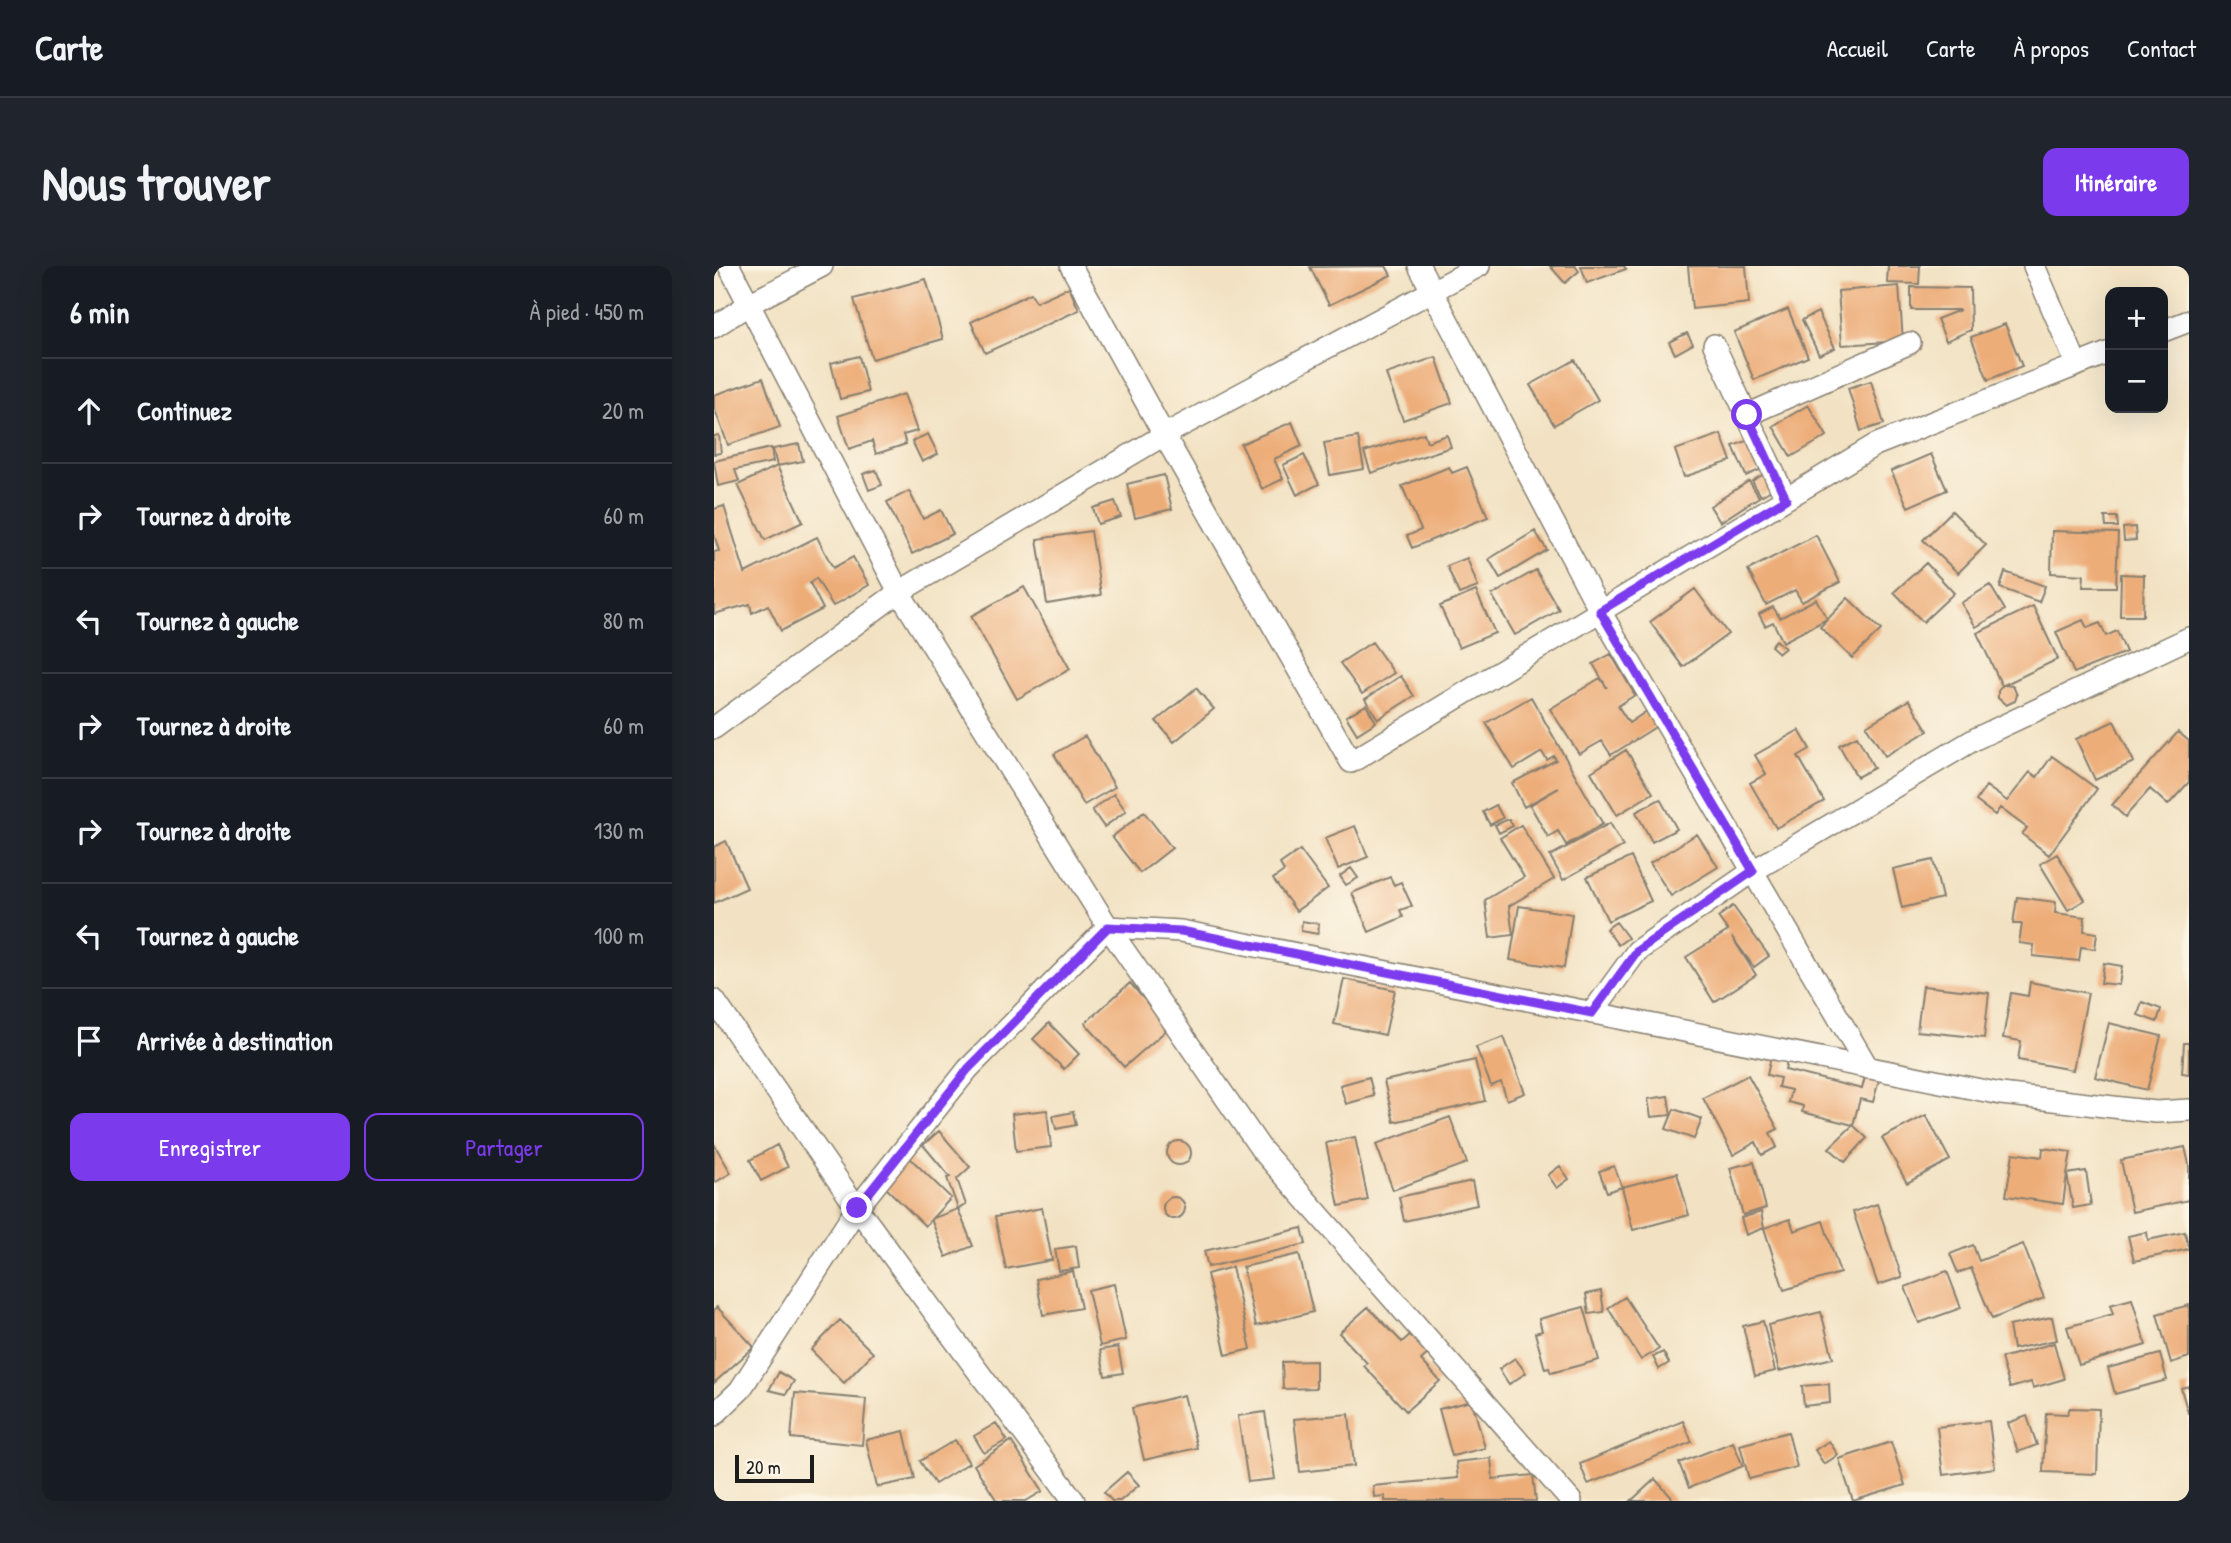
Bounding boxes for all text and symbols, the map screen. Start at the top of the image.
text: Carte [35,26,103,70]
text: Accueil [1827,32,1888,64]
text: Carte [1926,32,1975,64]
text: À propos [2013,32,2089,64]
text: Contact [2127,32,2196,64]
button: Itinéraire [2043,148,2189,216]
text: Nous trouver [42,149,271,215]
map controls [2105,287,2168,413]
button: + [2105,287,2168,350]
text: 6 min [70,292,130,332]
text: À pied · 450 m [530,296,644,327]
button: − [2105,350,2168,413]
icon: ahead [70,392,108,430]
text: Continuez [137,393,232,428]
text: 20 m [602,395,644,426]
route start [1731,399,1762,430]
icon: right [70,497,108,535]
text: Tournez à droite [137,498,291,533]
text: 60 m [604,500,644,531]
icon: left [70,602,108,640]
text: Tournez à gauche [137,603,299,638]
text: 80 m [603,605,644,636]
icon: right [70,707,108,745]
text: Tournez à droite [137,708,291,743]
text: 60 m [604,710,644,741]
icon: right [70,812,108,850]
text: Tournez à droite [137,813,291,848]
text: 130 m [594,815,644,846]
icon: left [70,917,108,955]
text: Tournez à gauche [137,918,299,953]
text: 100 m [594,920,644,951]
icon: arrive [70,1022,108,1060]
text: Arrivée à destination [137,1023,333,1058]
button: Enregistrer [70,1113,350,1181]
button: Partager [364,1113,644,1181]
route end [841,1192,872,1223]
scale bar [735,1452,814,1484]
text: 20 m [746,1454,781,1480]

